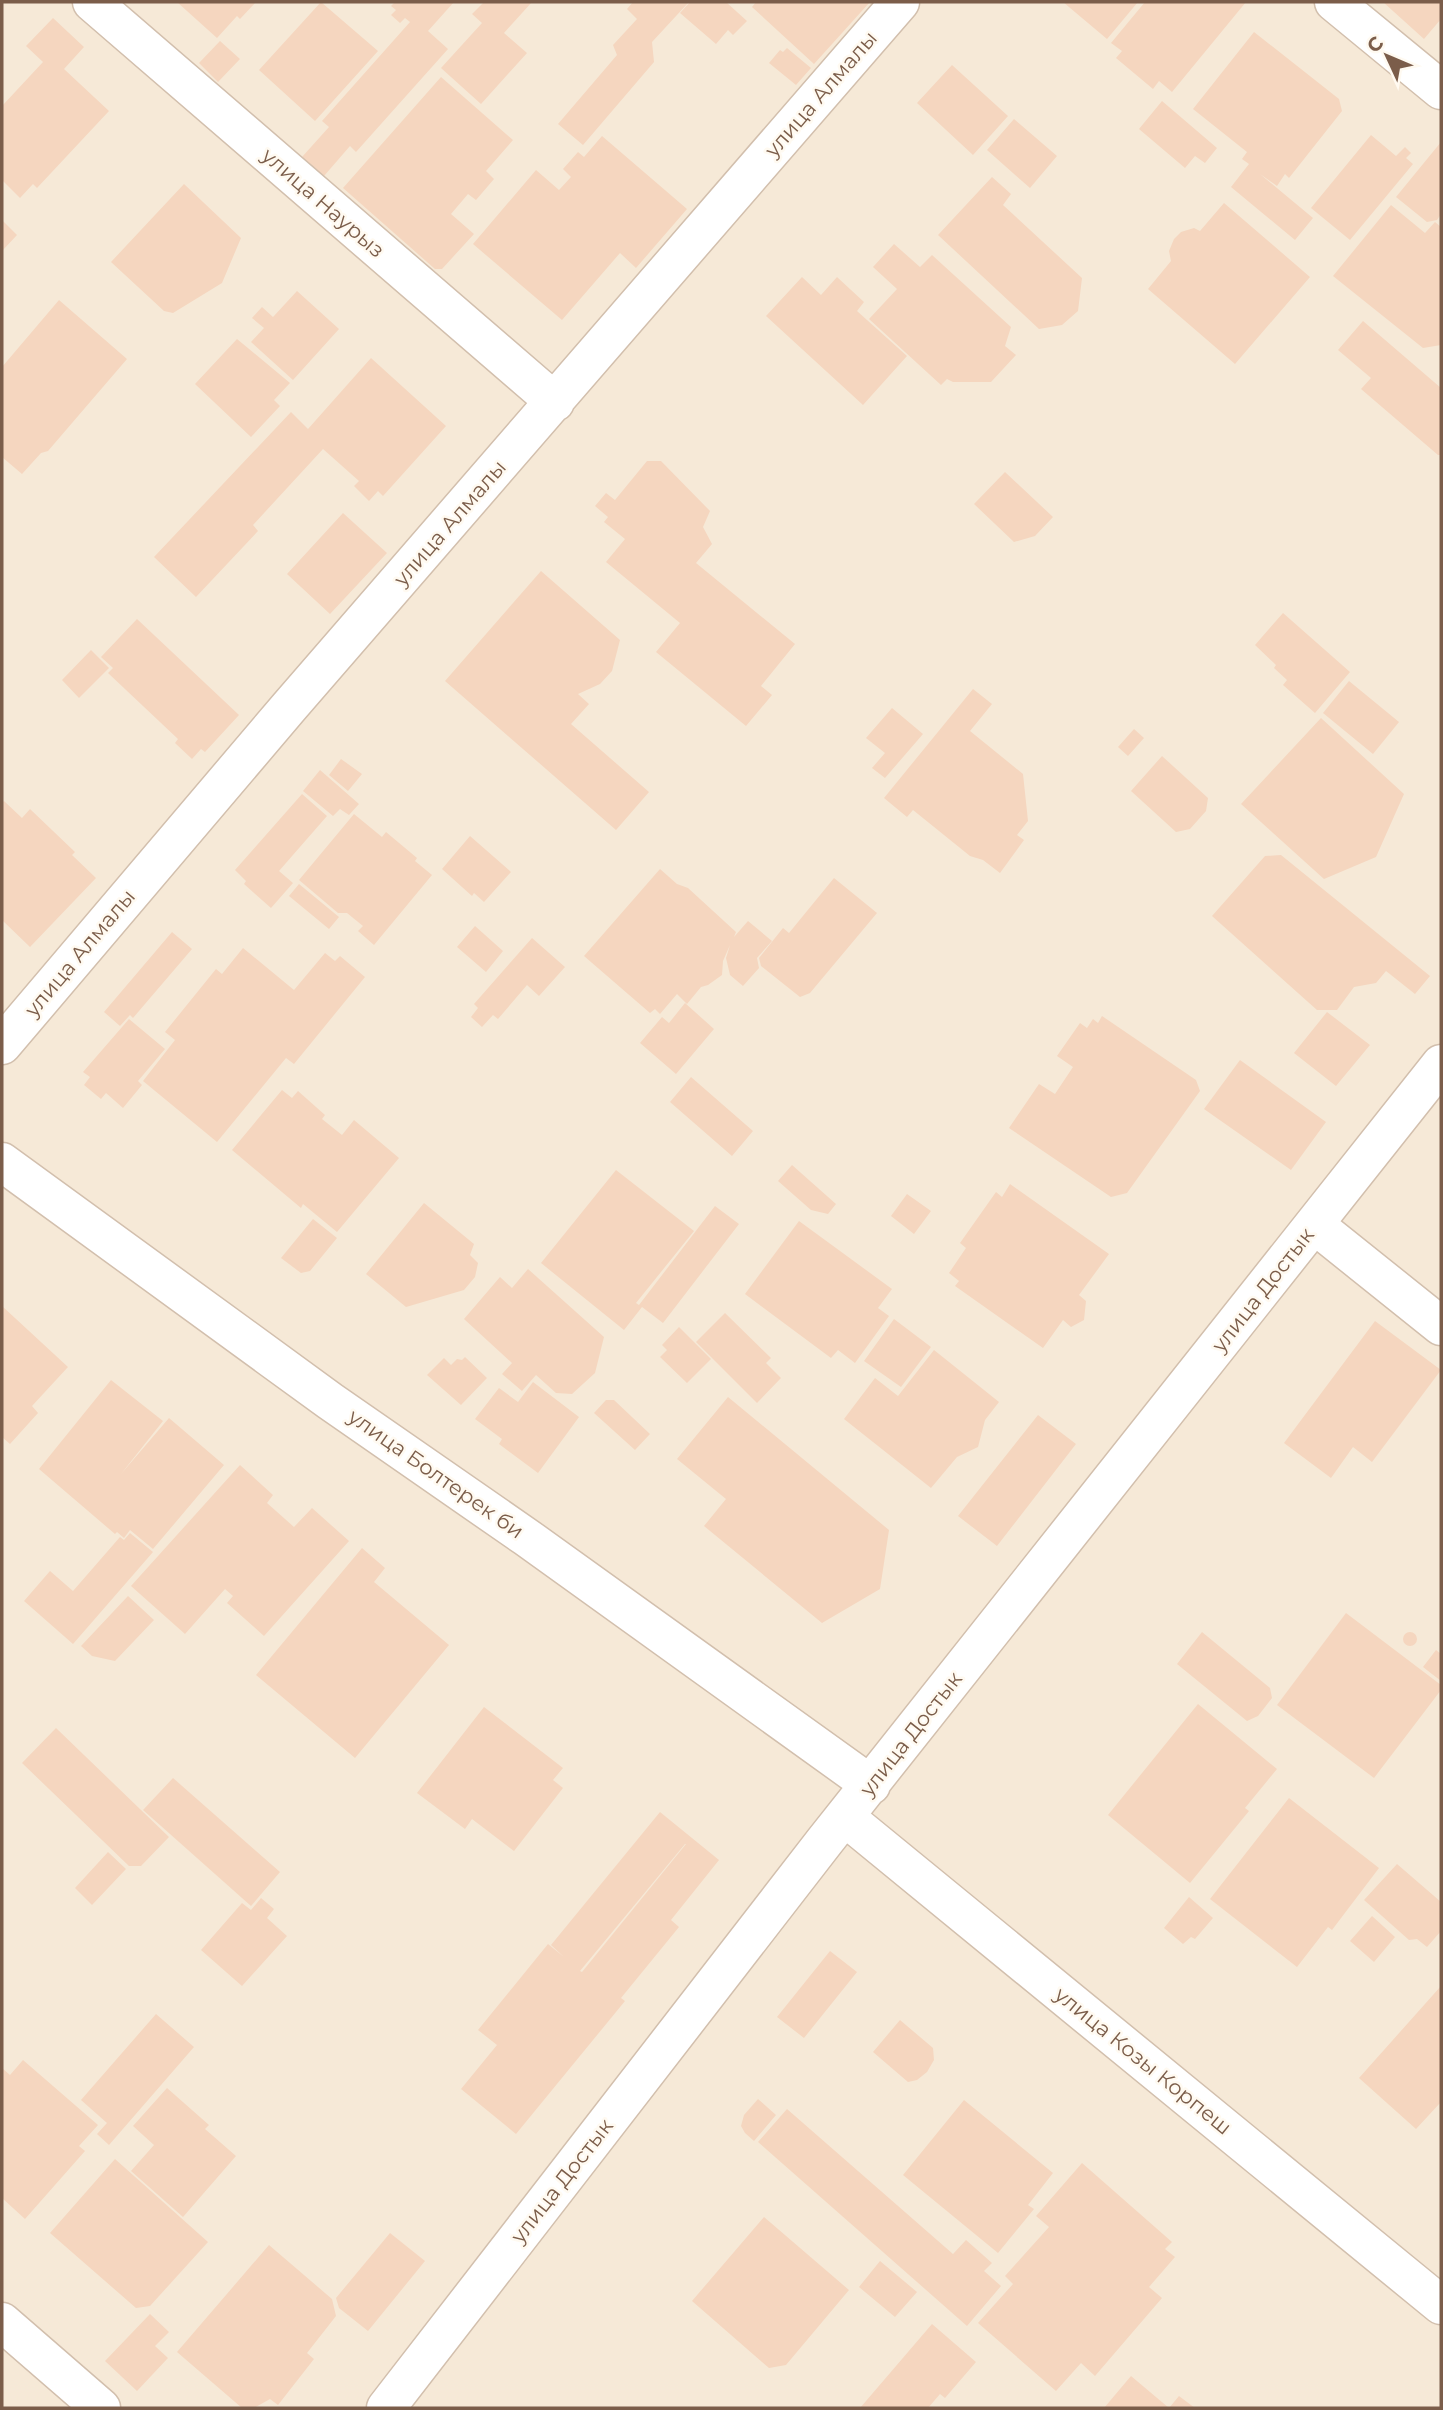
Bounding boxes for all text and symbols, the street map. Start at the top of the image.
north arrow [1352,21,1422,91]
street label: улица Алмалы [759,26,882,162]
text: С [1362,31,1388,57]
street label: улица Наурыз [256,142,390,263]
street label: улица Алмалы [388,455,511,591]
street label: улица Алмалы [18,884,140,1022]
street label: улица Достык [1206,1222,1319,1358]
street label: улица Болтерек би [343,1403,529,1544]
street label: улица Достык [854,1666,967,1802]
street label: улица Козы Корпеш [1049,1981,1237,2140]
street label: улица Достык [505,2113,618,2249]

